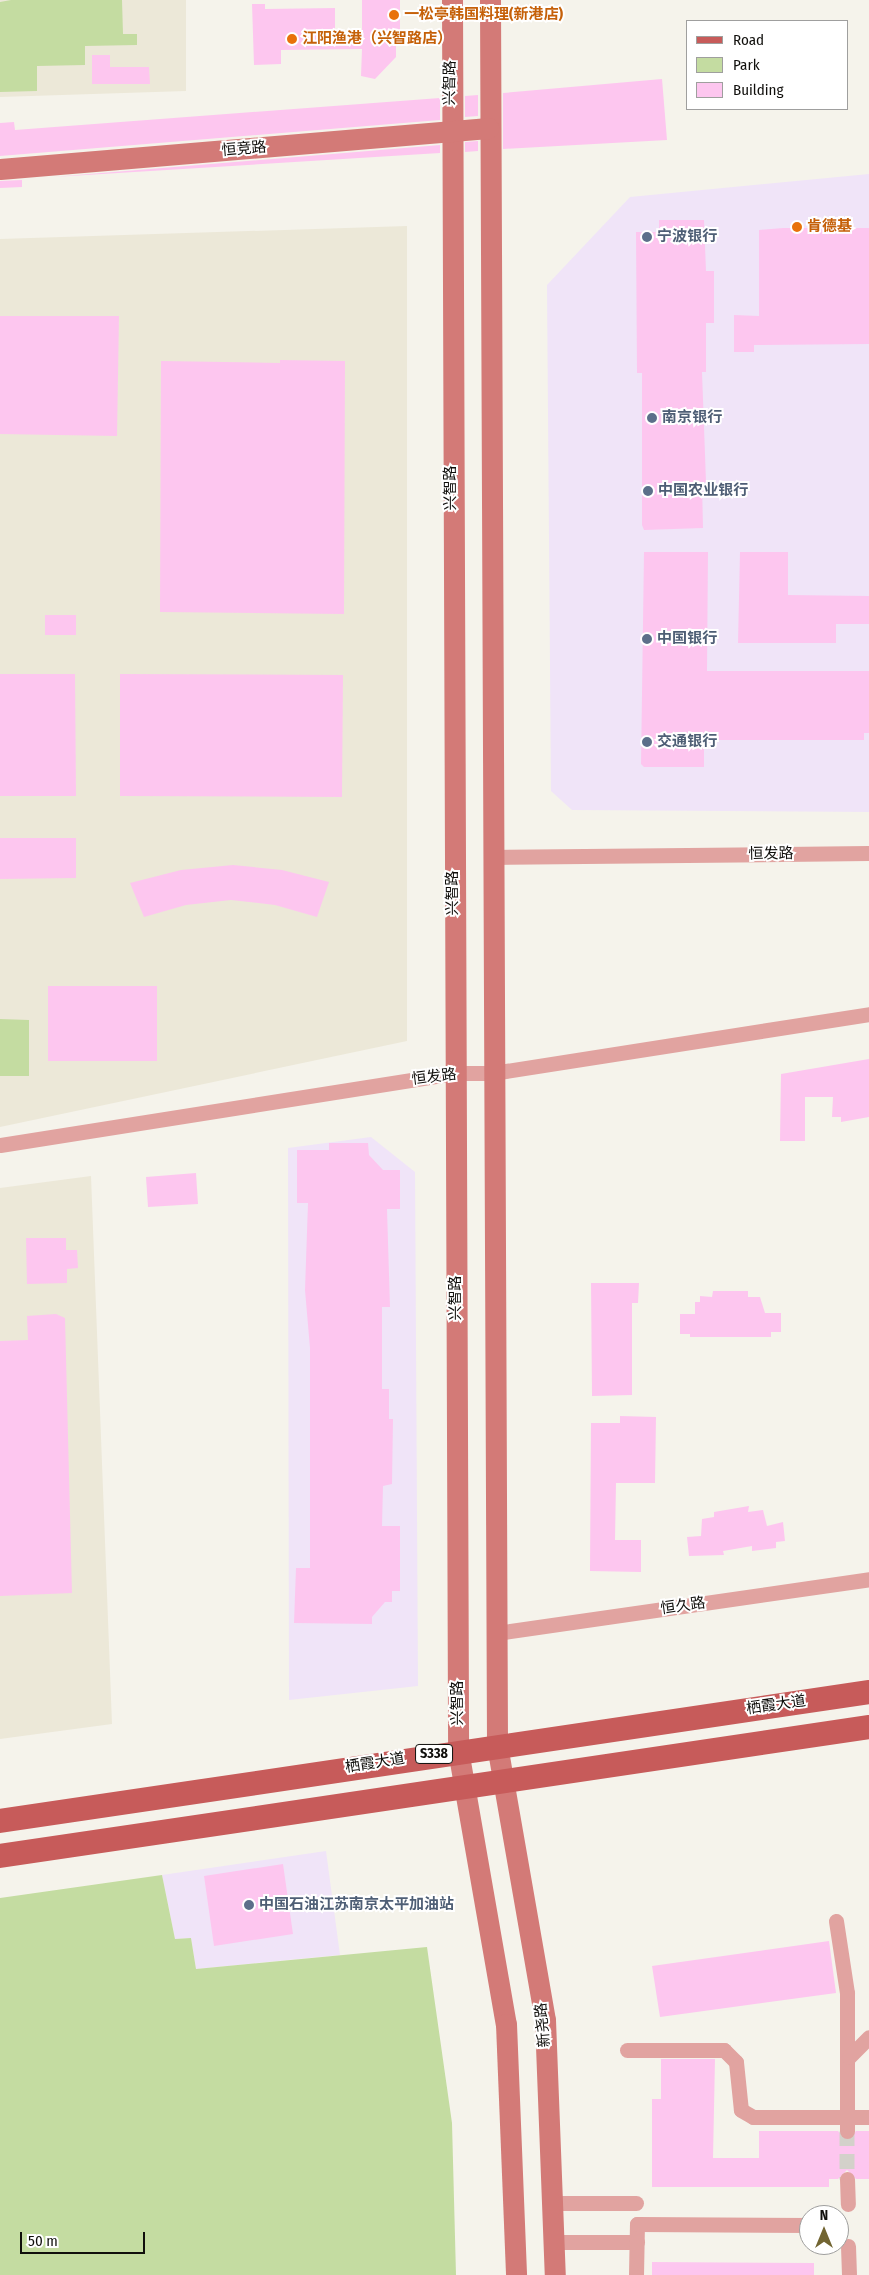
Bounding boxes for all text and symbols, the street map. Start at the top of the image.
place label: 一松亭韩国料理(新港店) [404,6,563,24]
marker: 一松亭韩国料理(新港店) [388,9,400,21]
legend [686,20,849,110]
place label: 江阳渔港（兴智路店） [302,30,452,48]
text: Road [733,31,764,49]
marker: 江阳渔港（兴智路店） [286,33,298,45]
text: Park [733,56,760,74]
street label: 兴智路 [441,60,459,106]
text: Building [733,81,784,99]
street label: 恒竞路 [221,138,267,160]
place label: 肯德基 [807,218,852,236]
marker: 肯德基 [791,221,803,233]
place label: 宁波银行 [657,228,717,246]
marker: 宁波银行 [641,231,653,243]
place label: 南京银行 [662,409,722,427]
marker: 南京银行 [646,412,658,424]
street label: 兴智路 [442,466,460,510]
place label: 中国农业银行 [658,482,748,500]
marker: 中国农业银行 [642,485,654,497]
place label: 中国银行 [657,630,717,648]
marker: 中国银行 [641,633,653,645]
place label: 交通银行 [657,733,717,751]
marker: 交通银行 [641,736,653,748]
street label: 恒发路 [748,845,794,863]
street label: 兴智路 [444,871,462,915]
street label: 恒发路 [411,1065,457,1089]
street label: 兴智路 [447,1276,465,1320]
street label: 恒久路 [659,1594,707,1618]
street label: 兴智路 [449,1681,467,1725]
street label: 栖霞大道 [745,1692,807,1718]
road number: S338 [414,1742,454,1766]
street label: 栖霞大道 [344,1749,406,1777]
place label: 中国石油江苏南京太平加油站 [259,1896,454,1914]
marker: 中国石油江苏南京太平加油站 [243,1899,255,1911]
street label: 新尧路 [532,2002,554,2048]
north arrow [799,2205,849,2255]
text: N [820,2207,828,2224]
scale bar [22,2222,148,2254]
text: 50 m [28,2232,58,2250]

